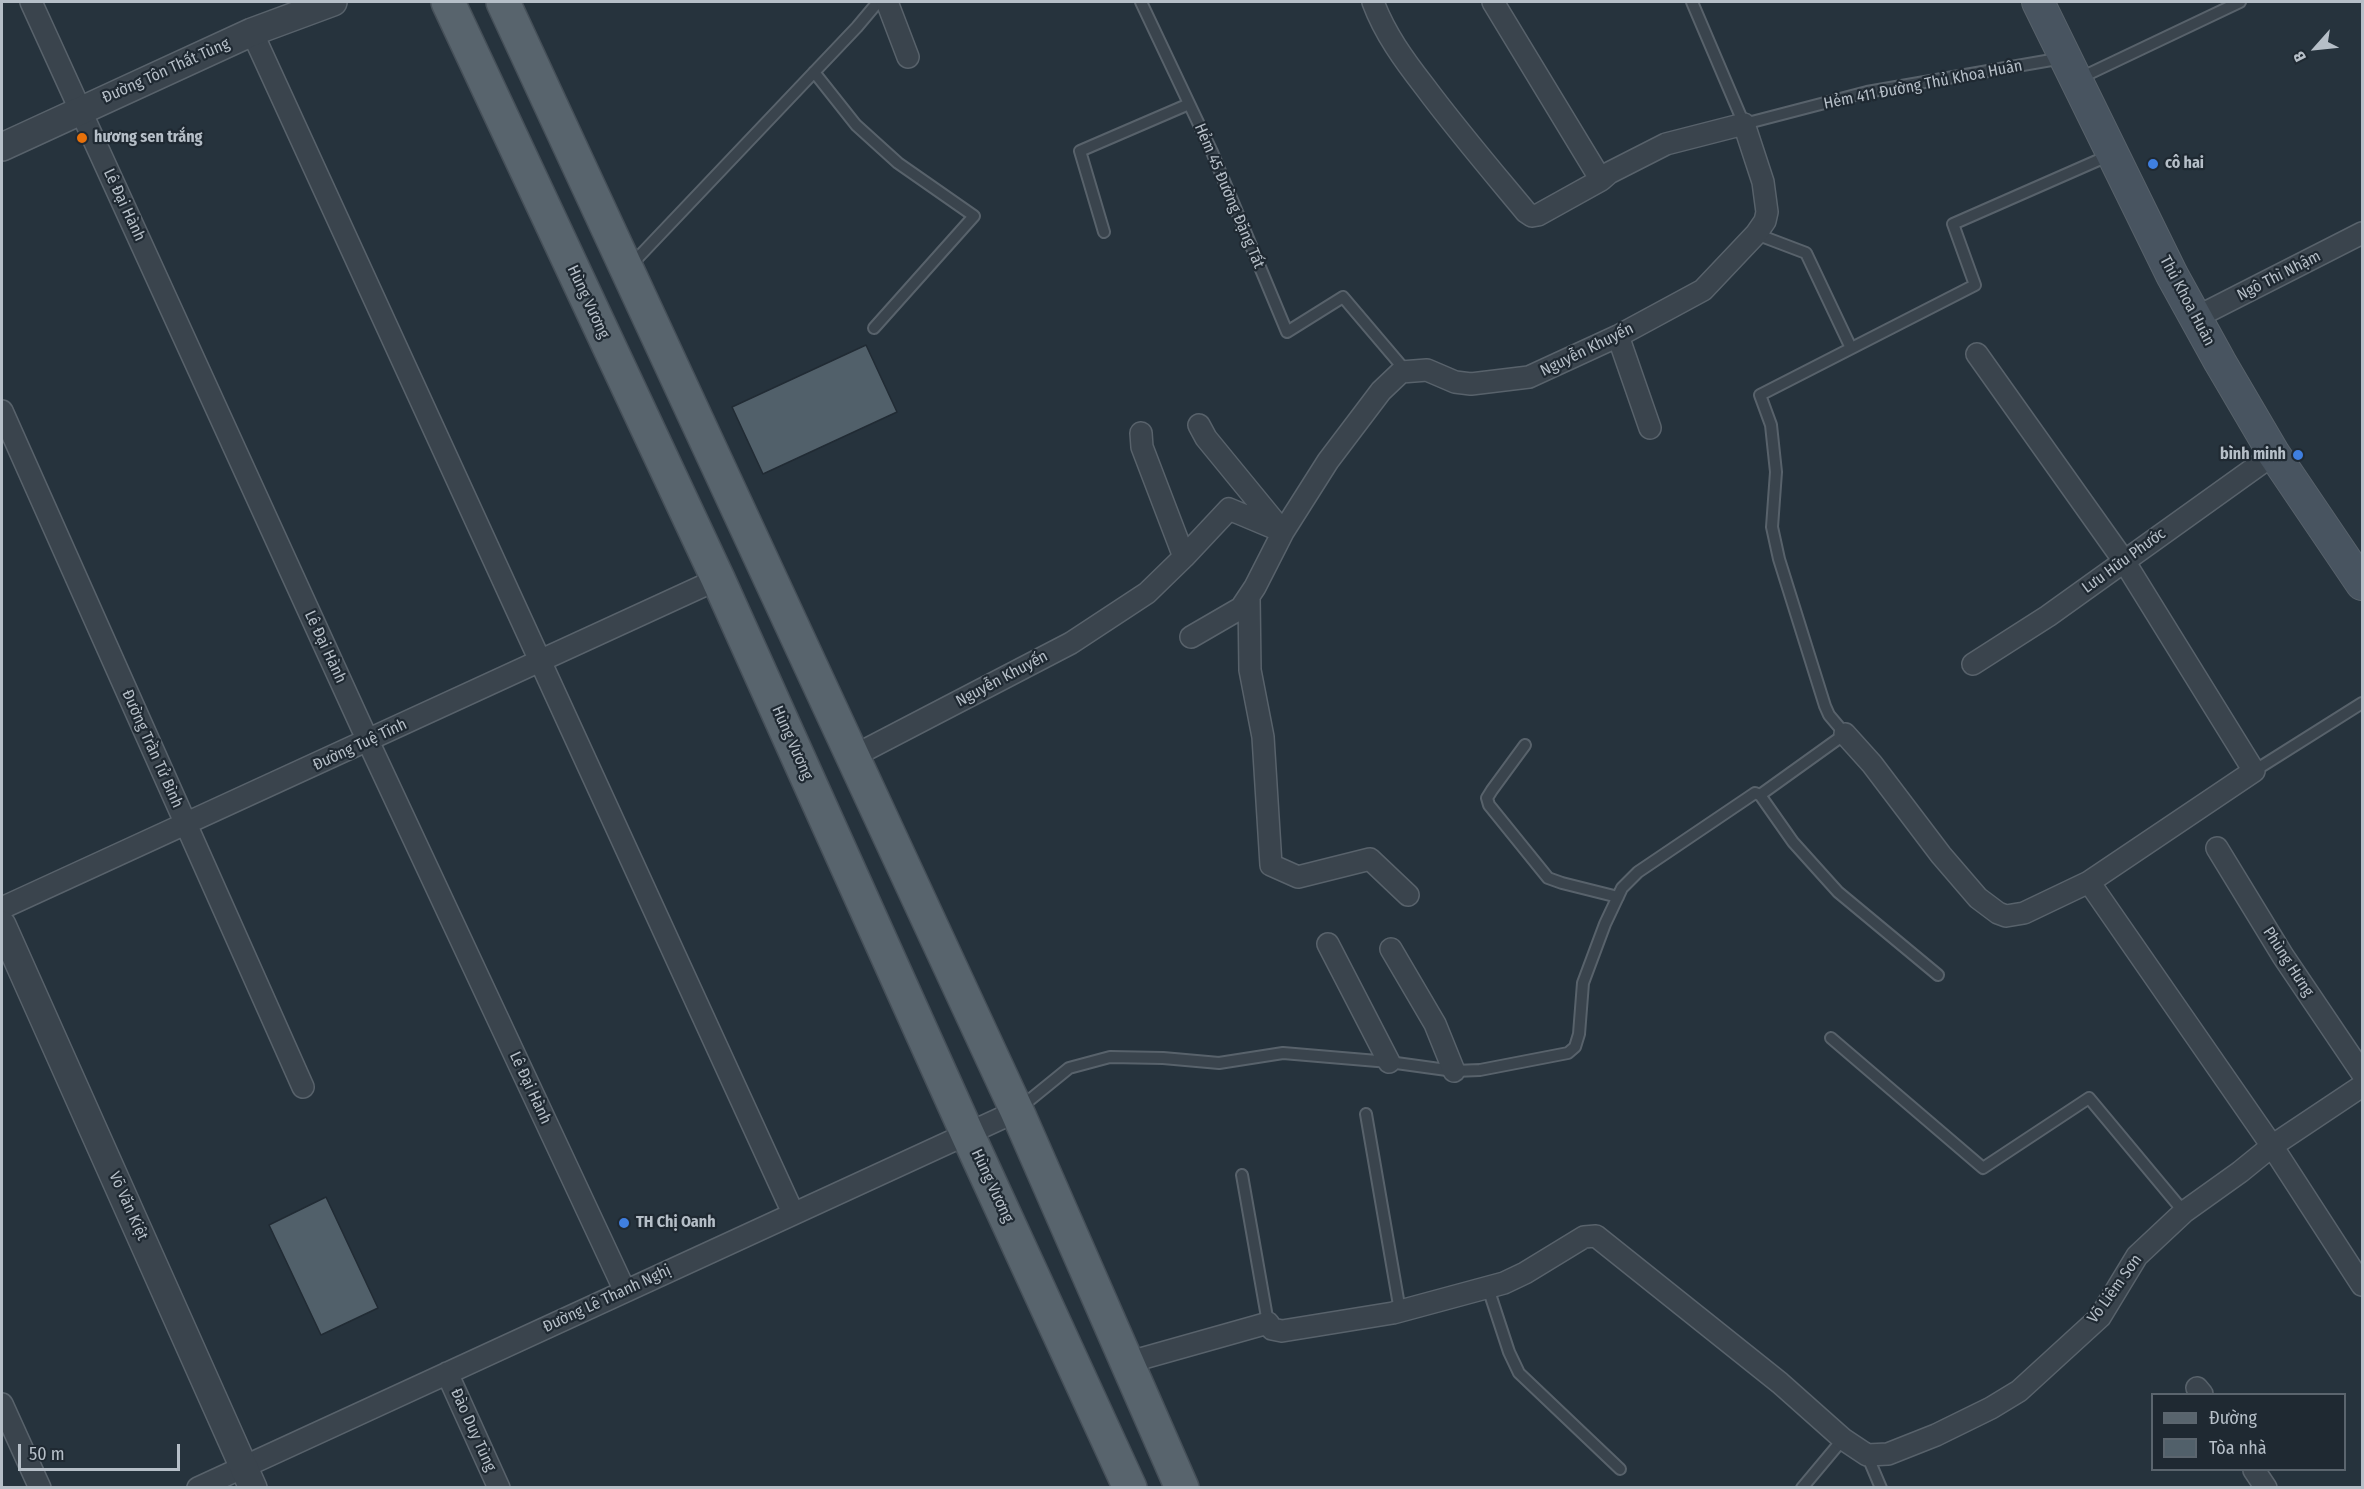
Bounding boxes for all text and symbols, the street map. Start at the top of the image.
north arrow [2286,18,2346,78]
street label: Đường Tôn Thất Tùng [99,34,233,108]
text: B [2289,48,2310,65]
street label: Hẻm 411 Đường Thủ Khoa Huân [1822,56,2024,114]
street label: Hẻm 45 Đường Đặng Tất [1190,121,1268,271]
place label: hương sen trắng [94,128,202,148]
marker: hương sen trắng [75,131,89,145]
place label: cô hai [2165,154,2204,174]
marker: cô hai [2146,157,2160,171]
street label: Lê Đại Hành [99,166,149,244]
street label: Ngô Thì Nhậm [2234,247,2324,305]
street label: Thủ Khoa Huân [2155,253,2219,349]
street label: Hùng Vương [563,262,613,342]
street label: Nguyễn Khuyến [1537,319,1637,381]
place label: bình minh [2220,445,2286,465]
marker: bình minh [2291,448,2305,462]
street label: Lưu Hữu Phước [2078,524,2170,598]
street label: Lê Đại Hành [300,608,350,686]
street label: Nguyễn Khuyến [953,647,1051,711]
street label: Đường Trần Tử Bình [117,687,187,811]
street label: Hùng Vương [767,703,817,783]
street label: Đường Tuệ Tĩnh [310,715,410,775]
street label: Phùng Hưng [2258,924,2318,1000]
street label: Lê Đại Hành [505,1049,555,1127]
street label: Hùng Vương [967,1146,1017,1226]
street label: Võ Văn Kiệt [104,1169,152,1243]
place label: TH Chị Oanh [636,1213,716,1233]
marker: TH Chị Oanh [617,1216,631,1230]
street label: Võ Liêm Sơn [2084,1251,2146,1327]
street label: Đường Lê Thanh Nghị [540,1261,674,1337]
street label: Đào Duy Tùng [446,1385,500,1475]
legend [2151,1393,2346,1471]
text: Đường [2209,1407,2257,1429]
scale bar [21,1432,183,1470]
text: Tòa nhà [2209,1437,2267,1459]
text: 50 m [29,1443,65,1465]

